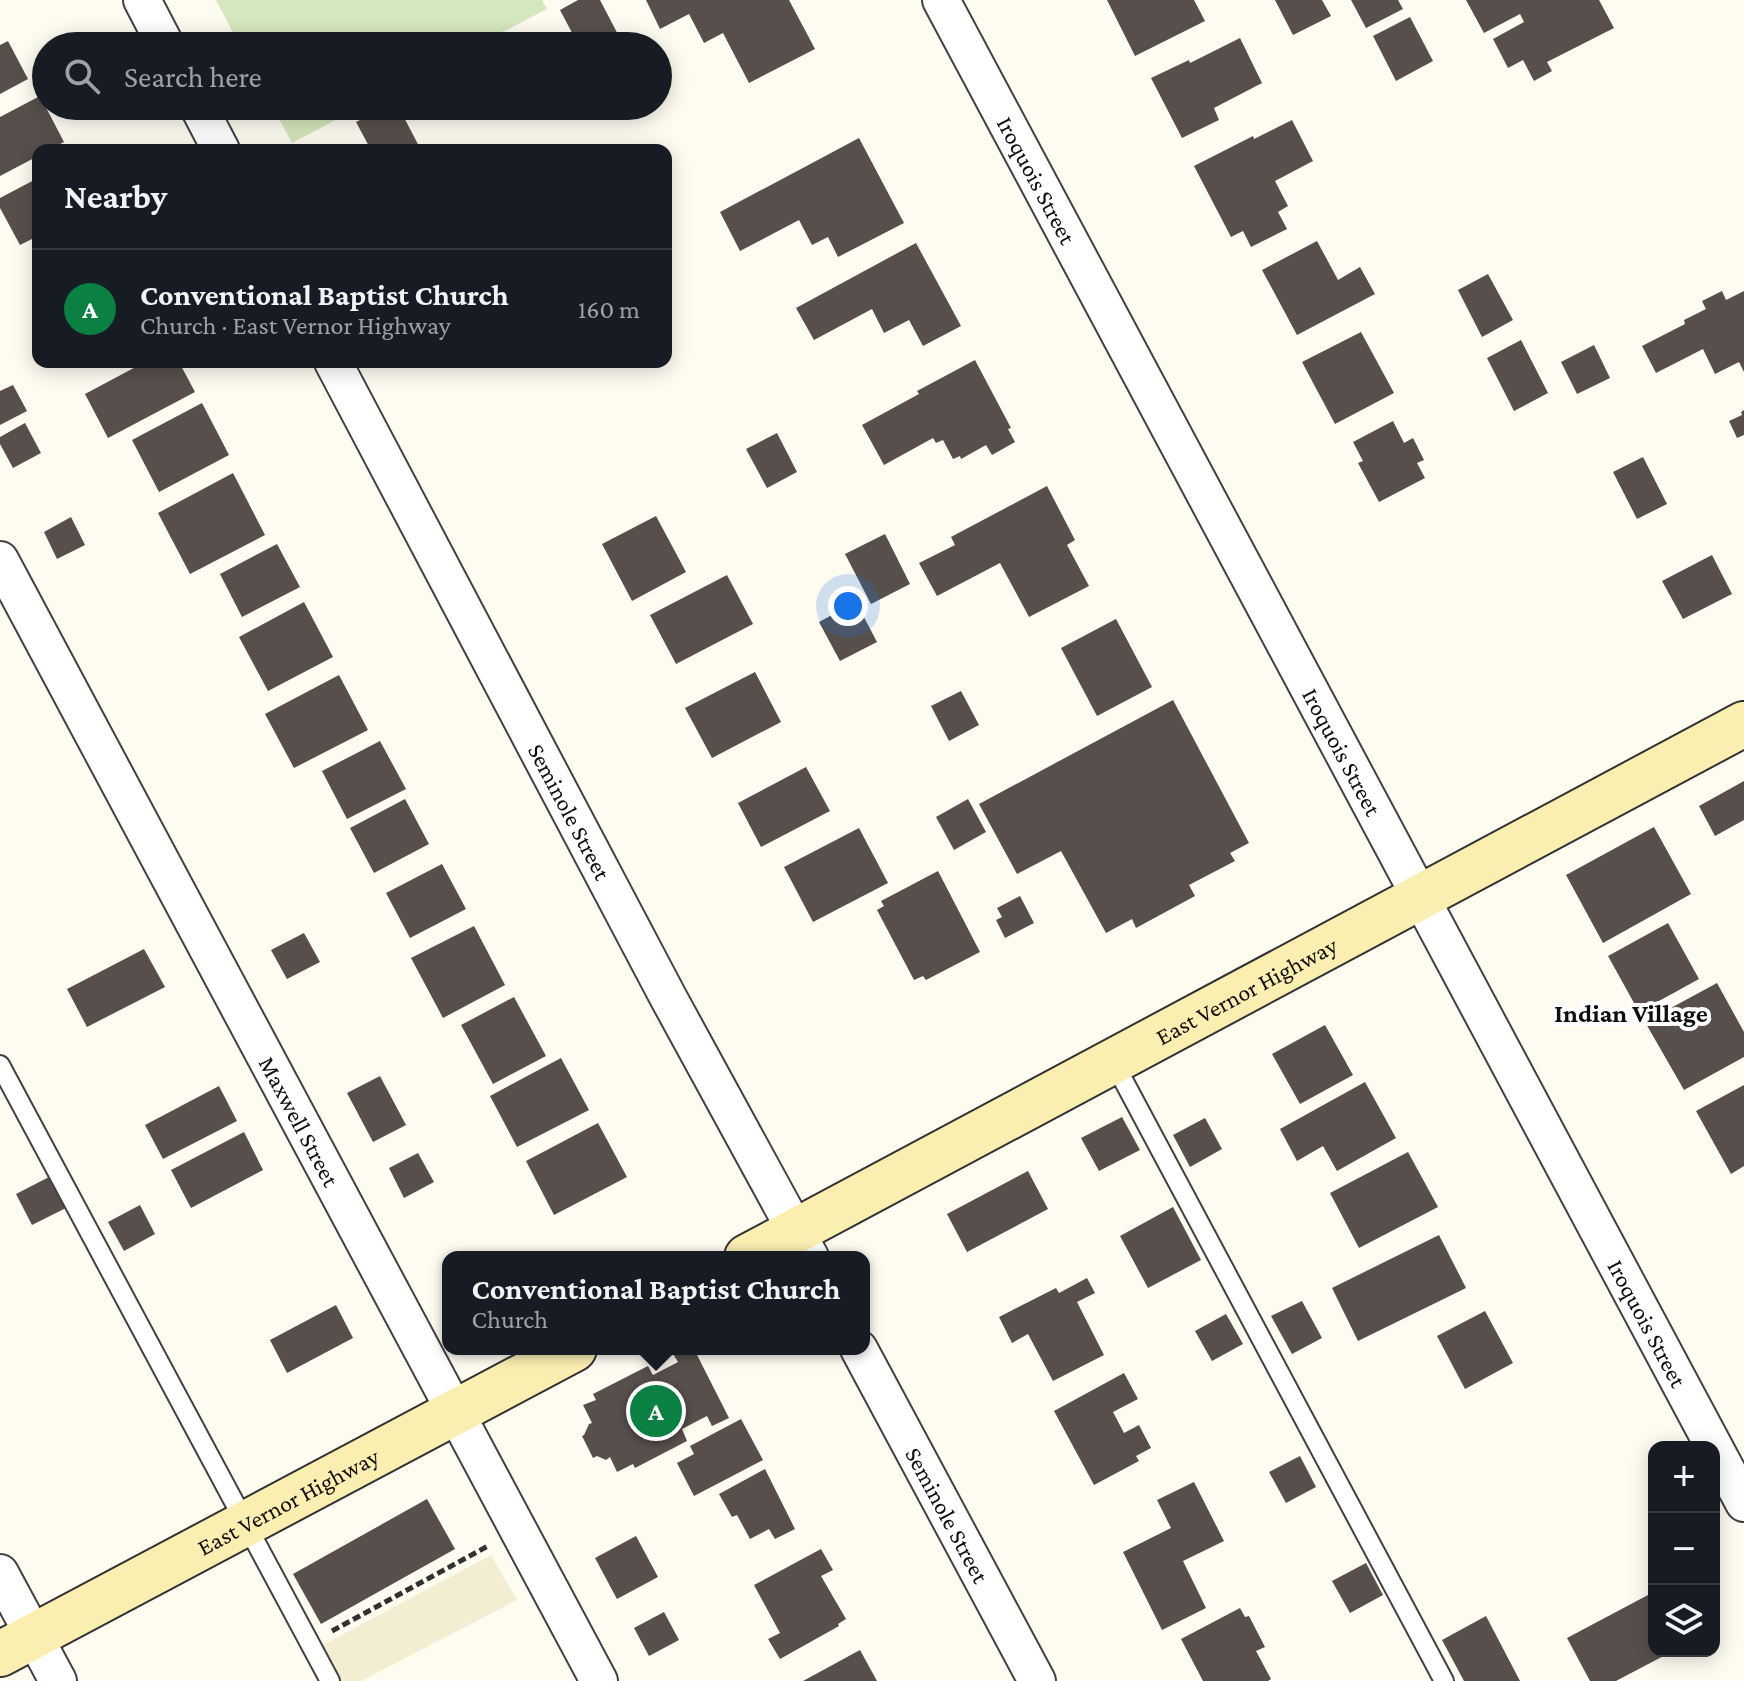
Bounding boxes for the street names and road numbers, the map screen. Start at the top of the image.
street label: Iroquois Street [992,112,1083,249]
street label: Iroquois Street [1297,683,1388,821]
street label: Seminole Street [523,739,617,885]
street label: East Vernor Highway [1151,930,1342,1050]
street label: Maxwell Street [254,1051,346,1191]
street label: Iroquois Street [1603,1255,1693,1392]
street label: East Vernor Highway [193,1441,384,1560]
street label: Seminole Street [901,1442,996,1588]

